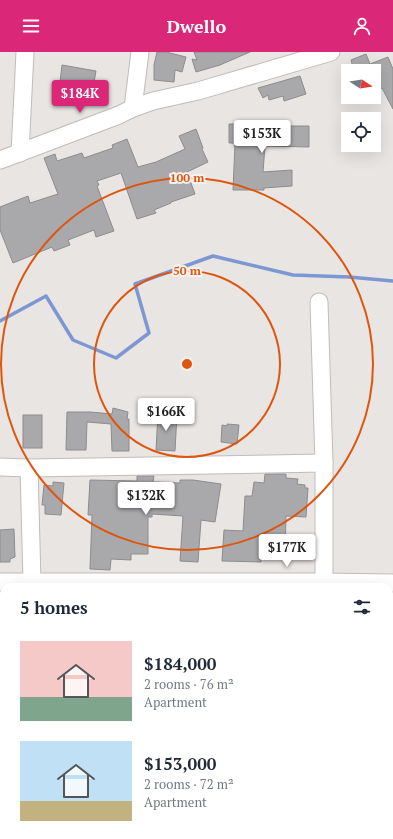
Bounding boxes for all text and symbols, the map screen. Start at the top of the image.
text: Dwello [167,14,226,38]
icon: menu [20,15,42,37]
icon: person [351,15,373,37]
north arrow [341,64,381,104]
map controls [341,64,381,152]
pin: $184K [52,80,108,114]
text: $184K [61,84,99,102]
button: locate [341,112,381,152]
pin: $153K [234,120,290,154]
text: $153K [243,124,281,142]
text: 100 m [170,170,204,185]
text: 50 m [173,263,201,278]
centre of rings [180,357,194,371]
pin: $166K [138,398,194,432]
text: $166K [147,402,185,420]
pin: $132K [118,482,174,516]
text: $132K [127,486,165,504]
pin: $177K [259,534,315,568]
text: $177K [268,538,306,556]
text: 5 homes [20,596,88,619]
icon: filters [351,596,373,618]
text: $184,000 [144,652,216,675]
icon: home [52,657,100,705]
text: 2 rooms · 76 m² [144,675,234,693]
text: Apartment [144,693,207,711]
text: $153,000 [144,752,216,775]
icon: home [52,757,100,805]
text: 2 rooms · 72 m² [144,775,234,793]
text: Apartment [144,793,207,811]

